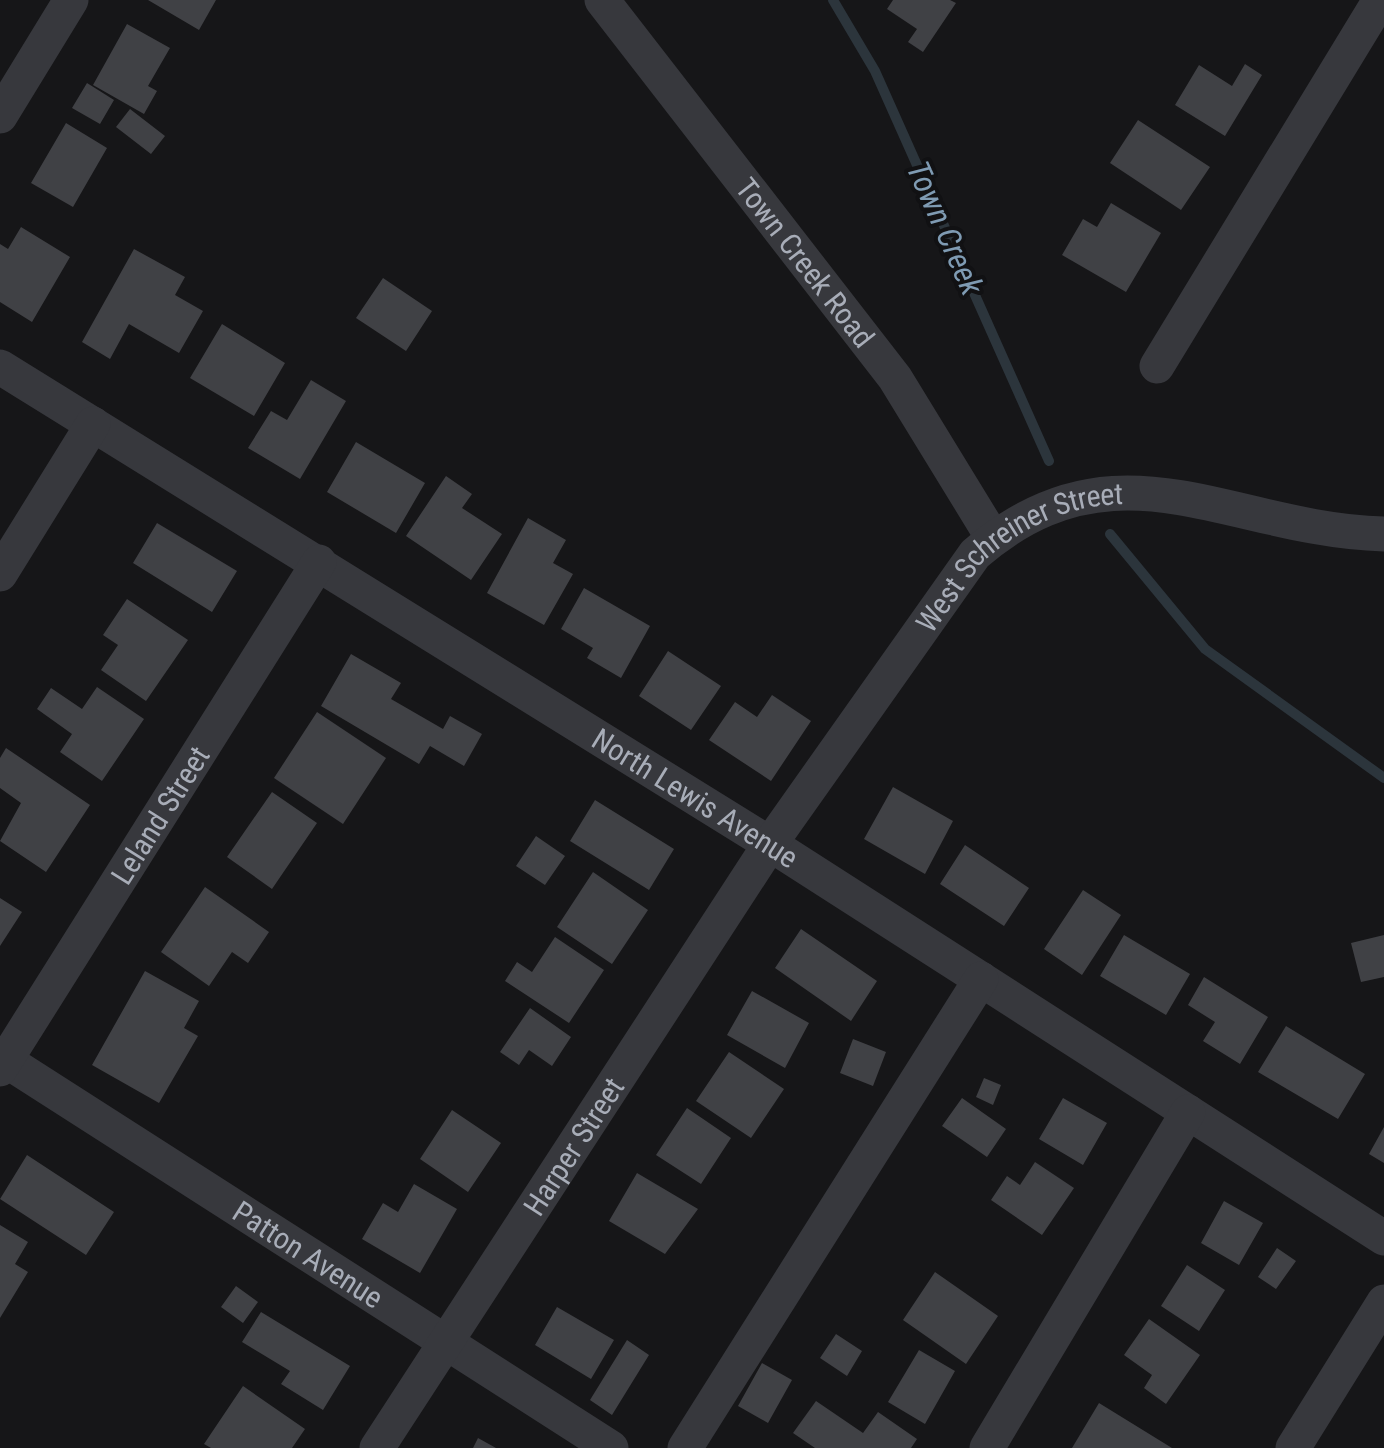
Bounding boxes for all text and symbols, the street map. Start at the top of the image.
water label: Town Creek [899,155,992,302]
street label: Town Creek Road [729,171,882,354]
street label: West Schreiner Street [908,476,1124,638]
street label: North Lewis Avenue [586,721,805,875]
street label: Leland Street [103,740,216,891]
street label: Harper Street [516,1071,631,1222]
street label: Patton Avenue [227,1193,390,1315]

